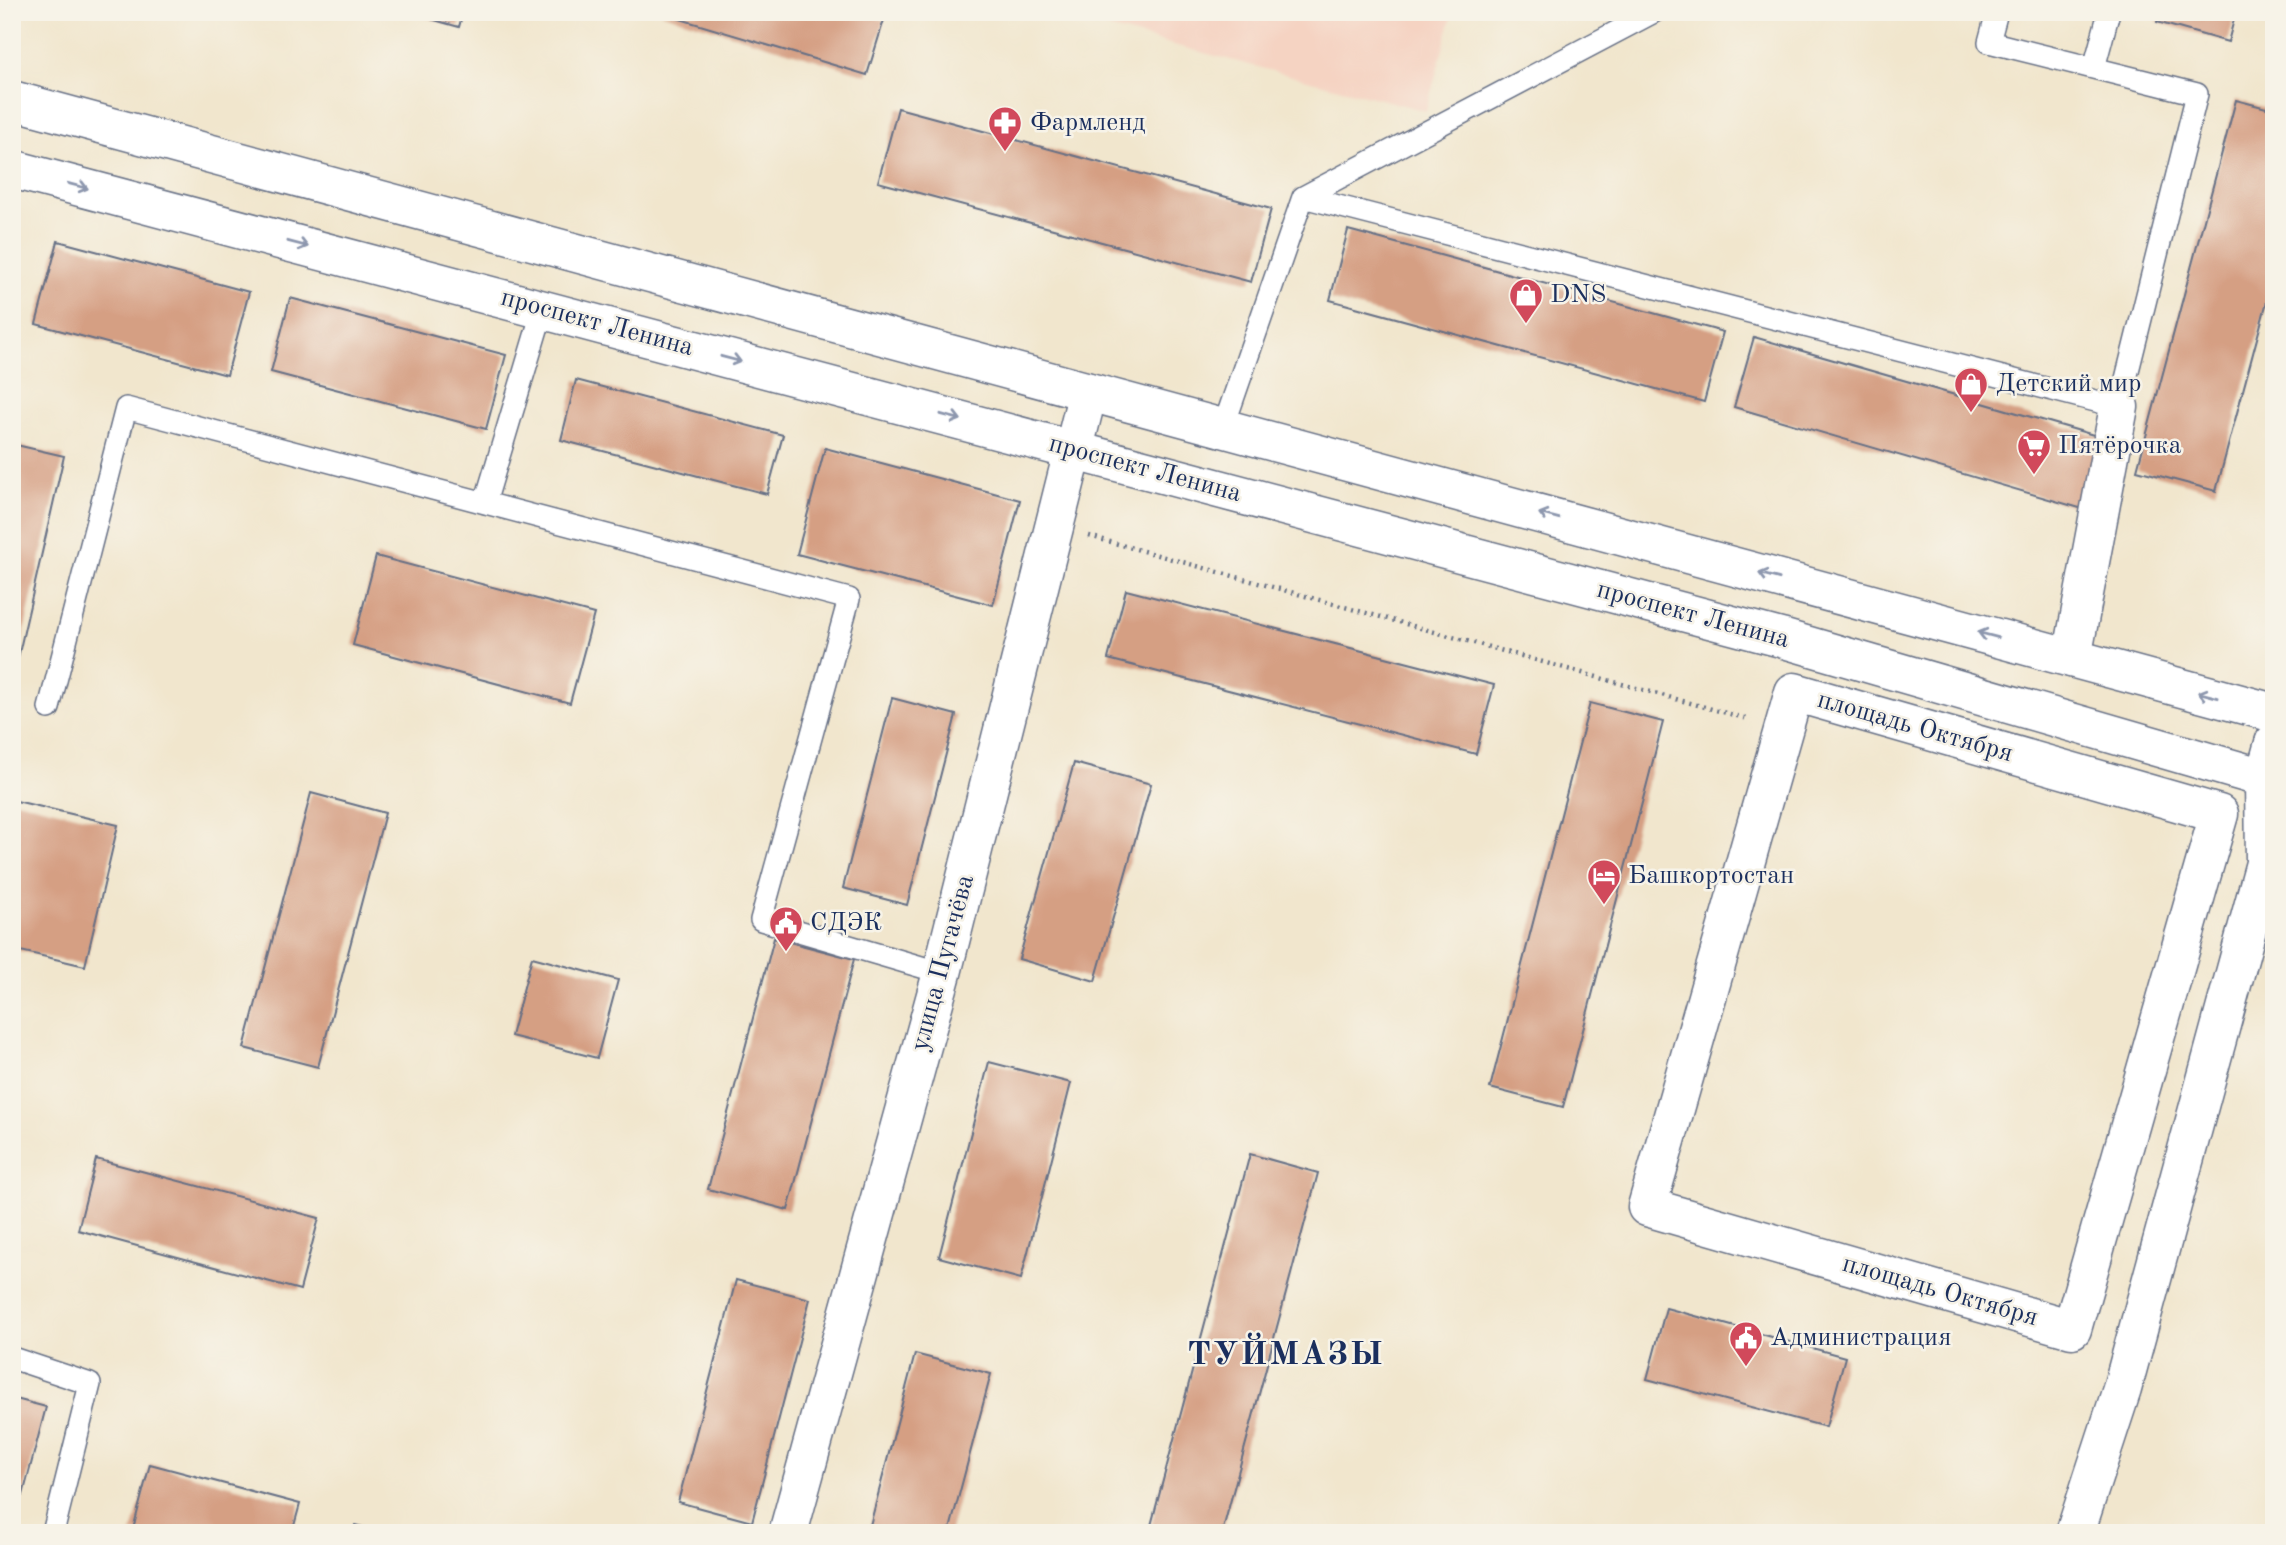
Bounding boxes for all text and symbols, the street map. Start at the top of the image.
pharmacy icon: Фармленд [986,104,1024,153]
place label: Фармленд [1030,110,1145,136]
one-way arrow [66,180,89,193]
one-way arrow [286,238,309,251]
shop icon: DNS [1507,276,1545,325]
place label: DNS [1550,282,1606,308]
street label: проспект Ленина [498,285,696,361]
one-way arrow [719,353,742,366]
shop icon: Детский мир [1952,365,1990,414]
place label: Детский мир [1996,371,2142,397]
one-way arrow [939,411,962,424]
supermarket icon: Пятёрочка [2015,427,2053,476]
street label: проспект Ленина [1046,431,1244,507]
place label: Пятёрочка [2058,433,2182,459]
one-way arrow [1538,509,1561,522]
one-way arrow [1758,568,1780,581]
street label: проспект Ленина [1594,577,1792,653]
one-way arrow [1978,628,2000,641]
street label: площадь Октября [1814,687,2016,767]
one-way arrow [2197,688,2220,701]
hotel icon: Башкортостан [1585,857,1623,906]
place label: Башкортостан [1628,863,1794,889]
street label: улица Пугачёва [907,872,979,1054]
public building icon: СДЭК [767,904,805,953]
place label: СДЭК [810,910,882,936]
street label: площадь Октября [1839,1251,2041,1331]
public building icon: Администрация [1727,1319,1765,1368]
place label: Администрация [1770,1325,1951,1351]
district label: ТУЙМАЗЫ [1187,1332,1385,1372]

